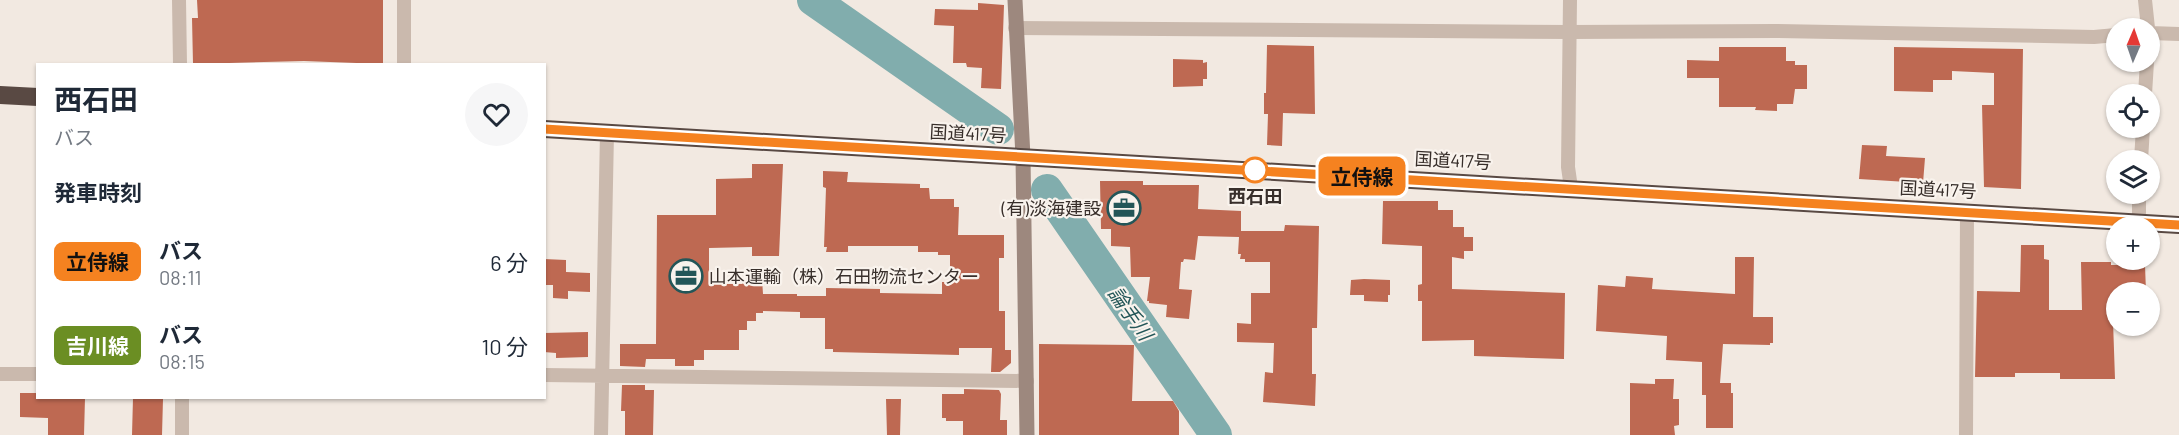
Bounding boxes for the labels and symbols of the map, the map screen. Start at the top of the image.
north arrow [2106,18,2160,72]
street label: 国道417号 [929,120,1007,146]
street label: 国道417号 [1414,147,1492,173]
line badge: 立侍線 [1328,156,1396,195]
marker: 西石田 [1242,157,1268,183]
street label: 国道417号 [1899,176,1977,202]
place label: 西石田 [1228,185,1282,207]
office icon: (有)淡海建設 [1106,190,1142,226]
place label: (有)淡海建設 [1001,197,1101,219]
office icon: 山本運輸（株）石田物流センター [668,258,704,294]
place label: 山本運輸（株）石田物流センター [709,265,979,287]
water label: 論手川 [1104,282,1159,346]

